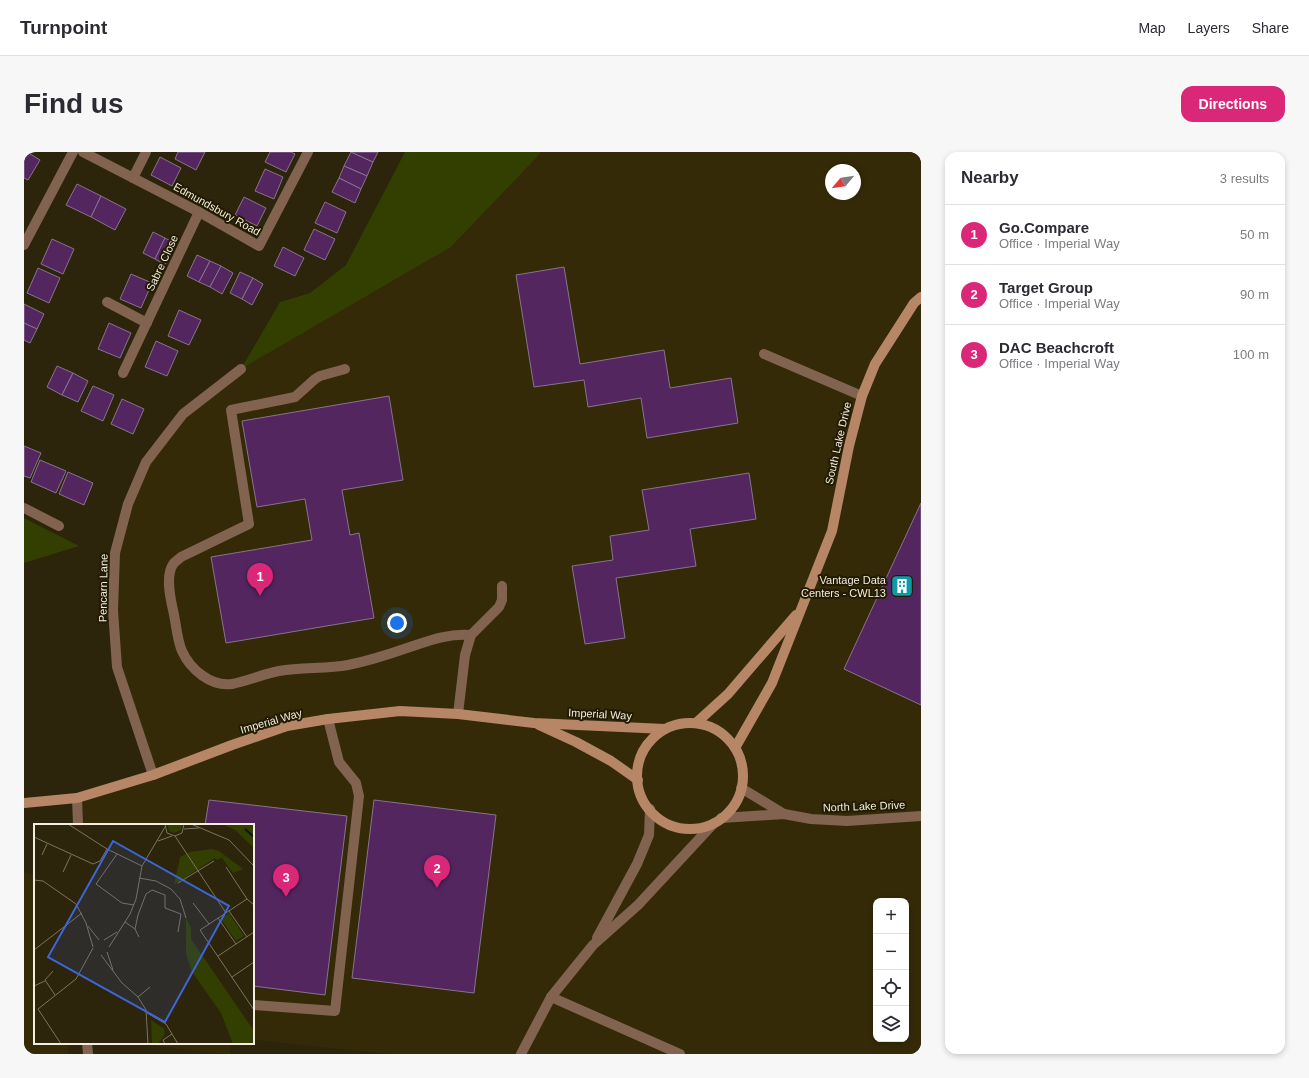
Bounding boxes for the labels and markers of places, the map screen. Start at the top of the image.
pin: 1 [247,563,273,596]
building icon: Vantage Data Centers - CWL13 [889,573,915,599]
place label: Vantage Data Centers - CWL13 [801,574,887,599]
pin: 2 [424,855,450,888]
pin: 3 [273,864,299,897]

